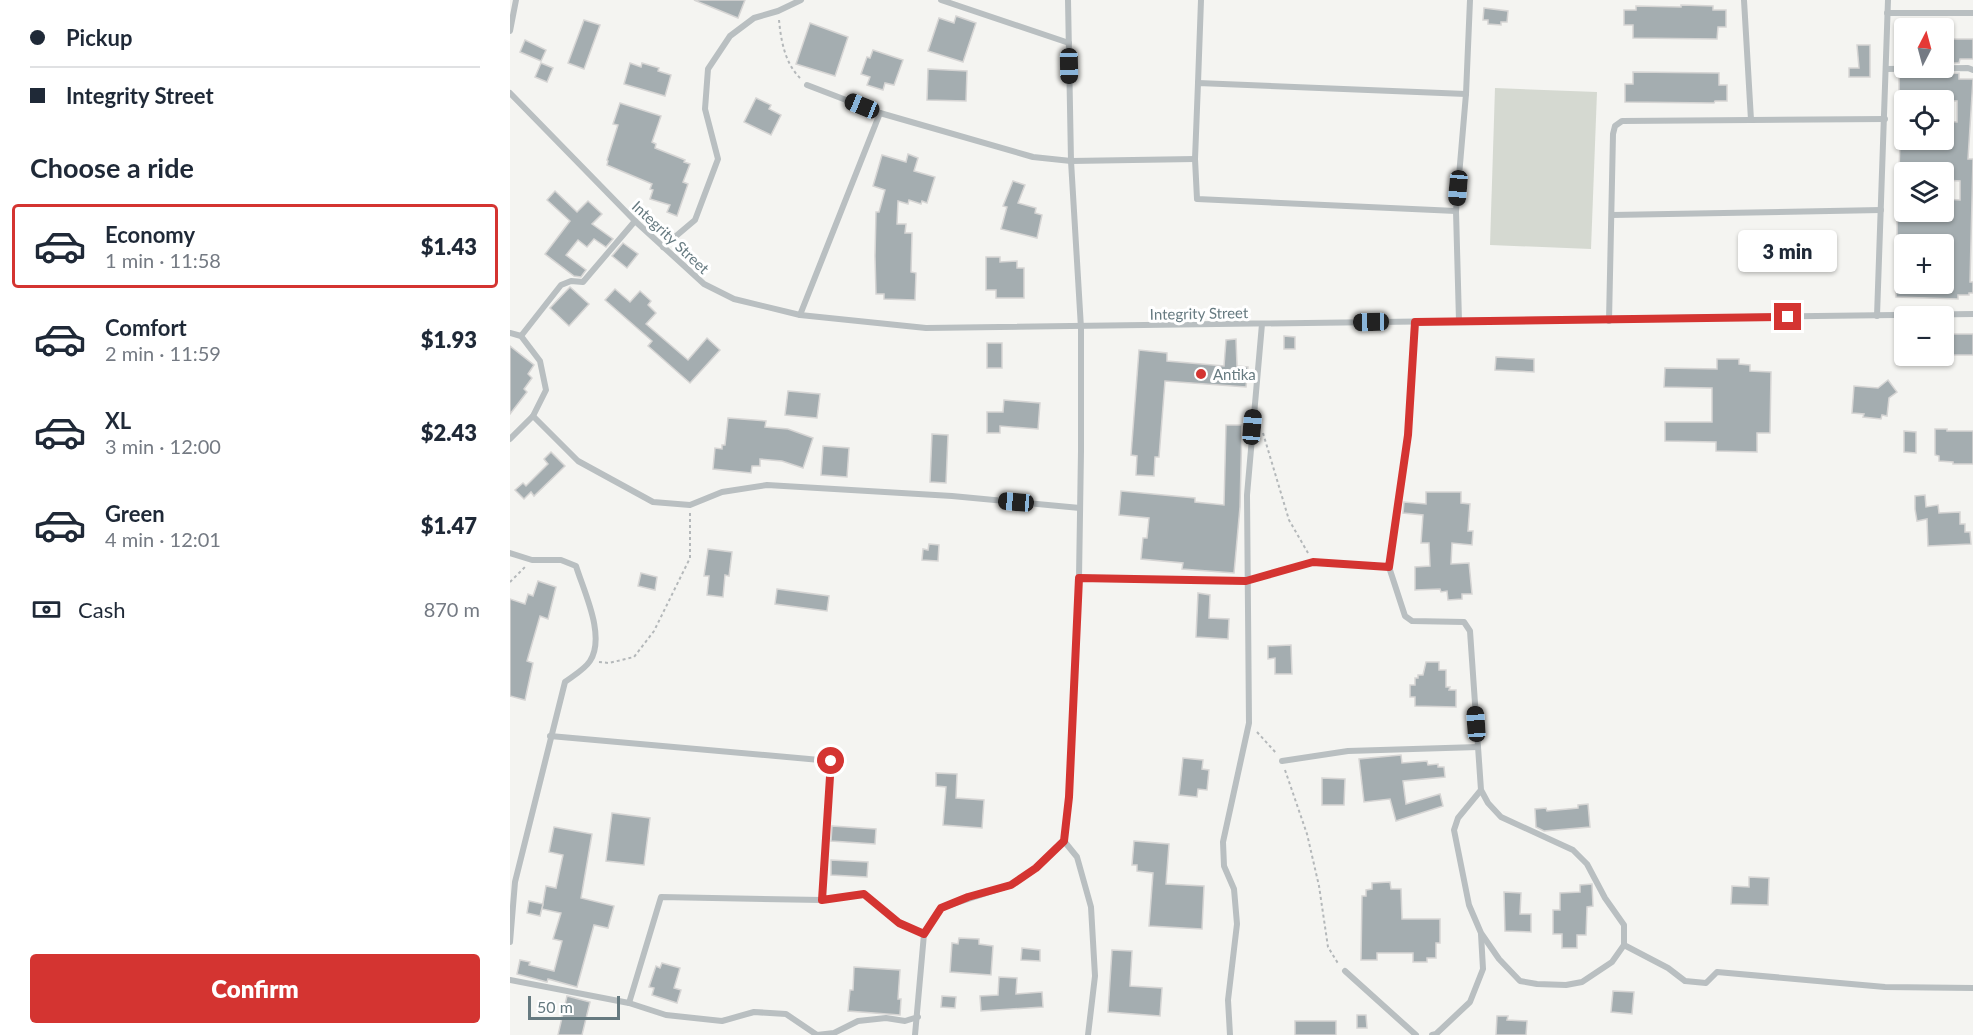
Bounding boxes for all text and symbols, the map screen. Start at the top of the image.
north arrow [1894,18,1954,78]
map controls [1894,18,1954,366]
text: Pickup [66,24,132,51]
car [1060,48,1078,84]
text: Integrity Street [66,82,214,109]
button: locate [1894,90,1954,150]
car [842,91,882,121]
text: Choose a ride [30,151,194,184]
button: layers [1894,162,1954,222]
car [1447,169,1469,207]
street label: Integrity Street [629,197,714,278]
icon: car [33,219,87,273]
text: Economy [105,221,195,248]
callout: 3 min [1738,230,1838,272]
text: $1.43 [421,233,477,260]
button: + [1894,234,1954,294]
text: 3 min [1763,239,1812,263]
text: 1 min · 11:58 [105,248,221,272]
street label: Integrity Street [1150,303,1249,323]
route end [1774,303,1801,330]
button: − [1894,306,1954,366]
icon: car [33,312,87,366]
car [1353,313,1389,331]
text: Comfort [105,314,187,341]
text: $1.93 [421,326,477,353]
text: 2 min · 11:59 [105,341,221,365]
place label: Antika [1213,365,1256,383]
marker: Antika [1194,367,1208,381]
icon: car [33,405,87,459]
text: XL [105,407,131,434]
car [1241,408,1263,446]
text: $2.43 [421,419,477,446]
text: 3 min · 12:00 [105,434,221,458]
car [997,491,1035,513]
icon: car [33,498,87,552]
text: Green [105,500,165,527]
text: $1.47 [421,512,477,539]
text: 4 min · 12:01 [105,527,221,551]
icon: cash [30,593,63,626]
text: Cash [78,596,125,623]
text: 870 m [424,597,480,621]
car [1466,705,1486,743]
route start [817,747,844,774]
button: Confirm [30,954,480,1023]
scale bar [528,993,620,1020]
text: 50 m [537,997,573,1016]

